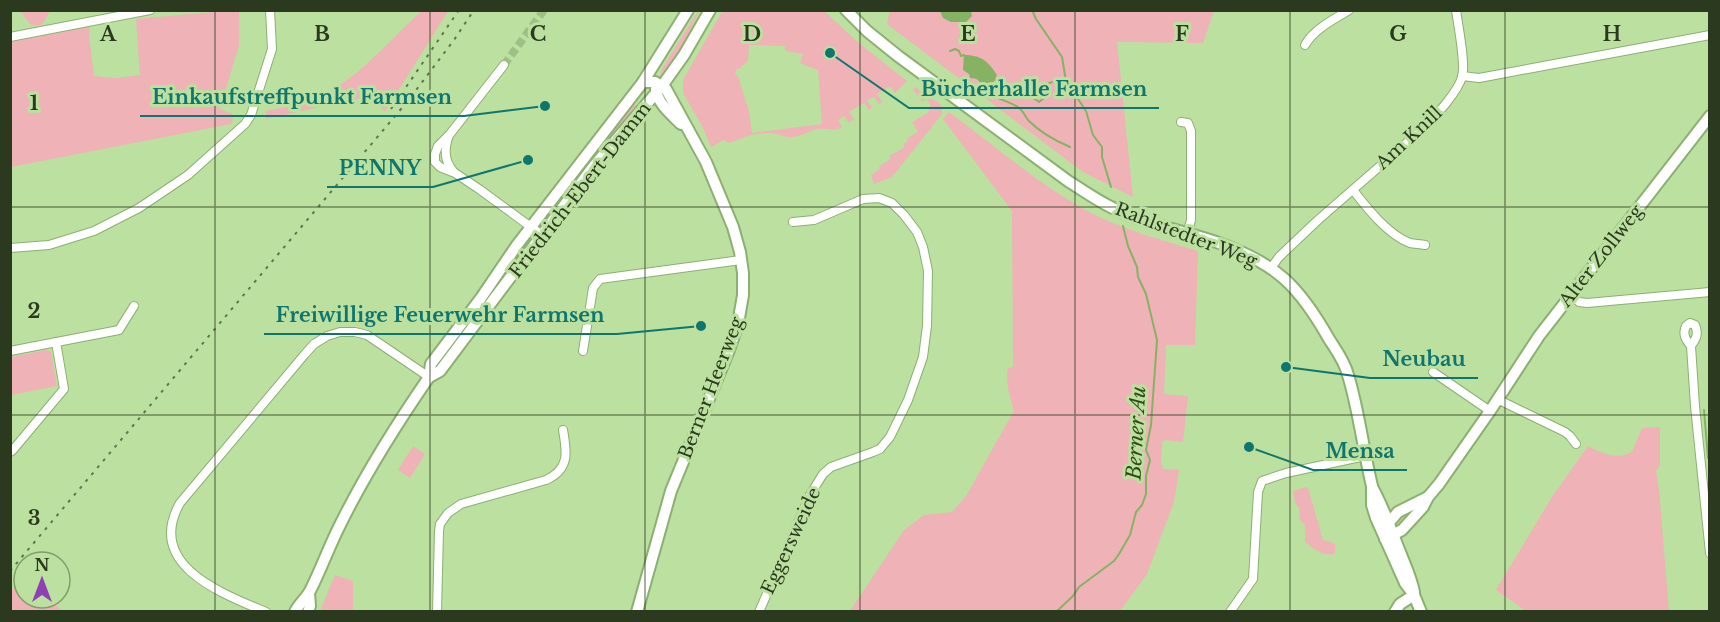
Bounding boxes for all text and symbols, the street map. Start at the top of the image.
text: A [99,22,117,46]
text: B [314,22,330,46]
text: C [530,22,546,46]
text: D [743,22,761,46]
text: E [960,22,976,46]
text: F [1175,22,1189,46]
text: G [1389,22,1407,46]
text: H [1603,22,1622,46]
callout: Bücherhalle Farmsen [909,70,1159,108]
text: Bücherhalle Farmsen [921,77,1148,101]
callout: Einkaufstreffpunkt Farmsen [140,78,464,116]
text: Einkaufstreffpunkt Farmsen [152,85,452,109]
text: 1 [30,91,39,115]
street label: Friedrich-Ebert-Damm [505,98,655,282]
street label: Am Knill [1371,102,1447,175]
callout: PENNY [327,149,433,187]
text: PENNY [339,156,422,180]
street label: Rahlstedter Weg [1112,198,1260,272]
street label: Alter Zollweg [1554,200,1648,312]
callout: Freiwillige Feuerwehr Farmsen [264,296,617,334]
text: 2 [27,299,41,323]
text: Freiwillige Feuerwehr Farmsen [275,303,605,327]
street label: Berner Heerweg [674,314,748,462]
callout: Neubau [1370,340,1478,378]
text: Neubau [1382,347,1466,371]
water label: Berner Au [1122,385,1150,482]
callout: Mensa [1313,432,1407,470]
text: Mensa [1325,439,1395,463]
street label: Eggersweide [757,484,825,598]
text: 3 [28,506,40,530]
north arrow [12,550,72,610]
text: N [34,555,50,575]

